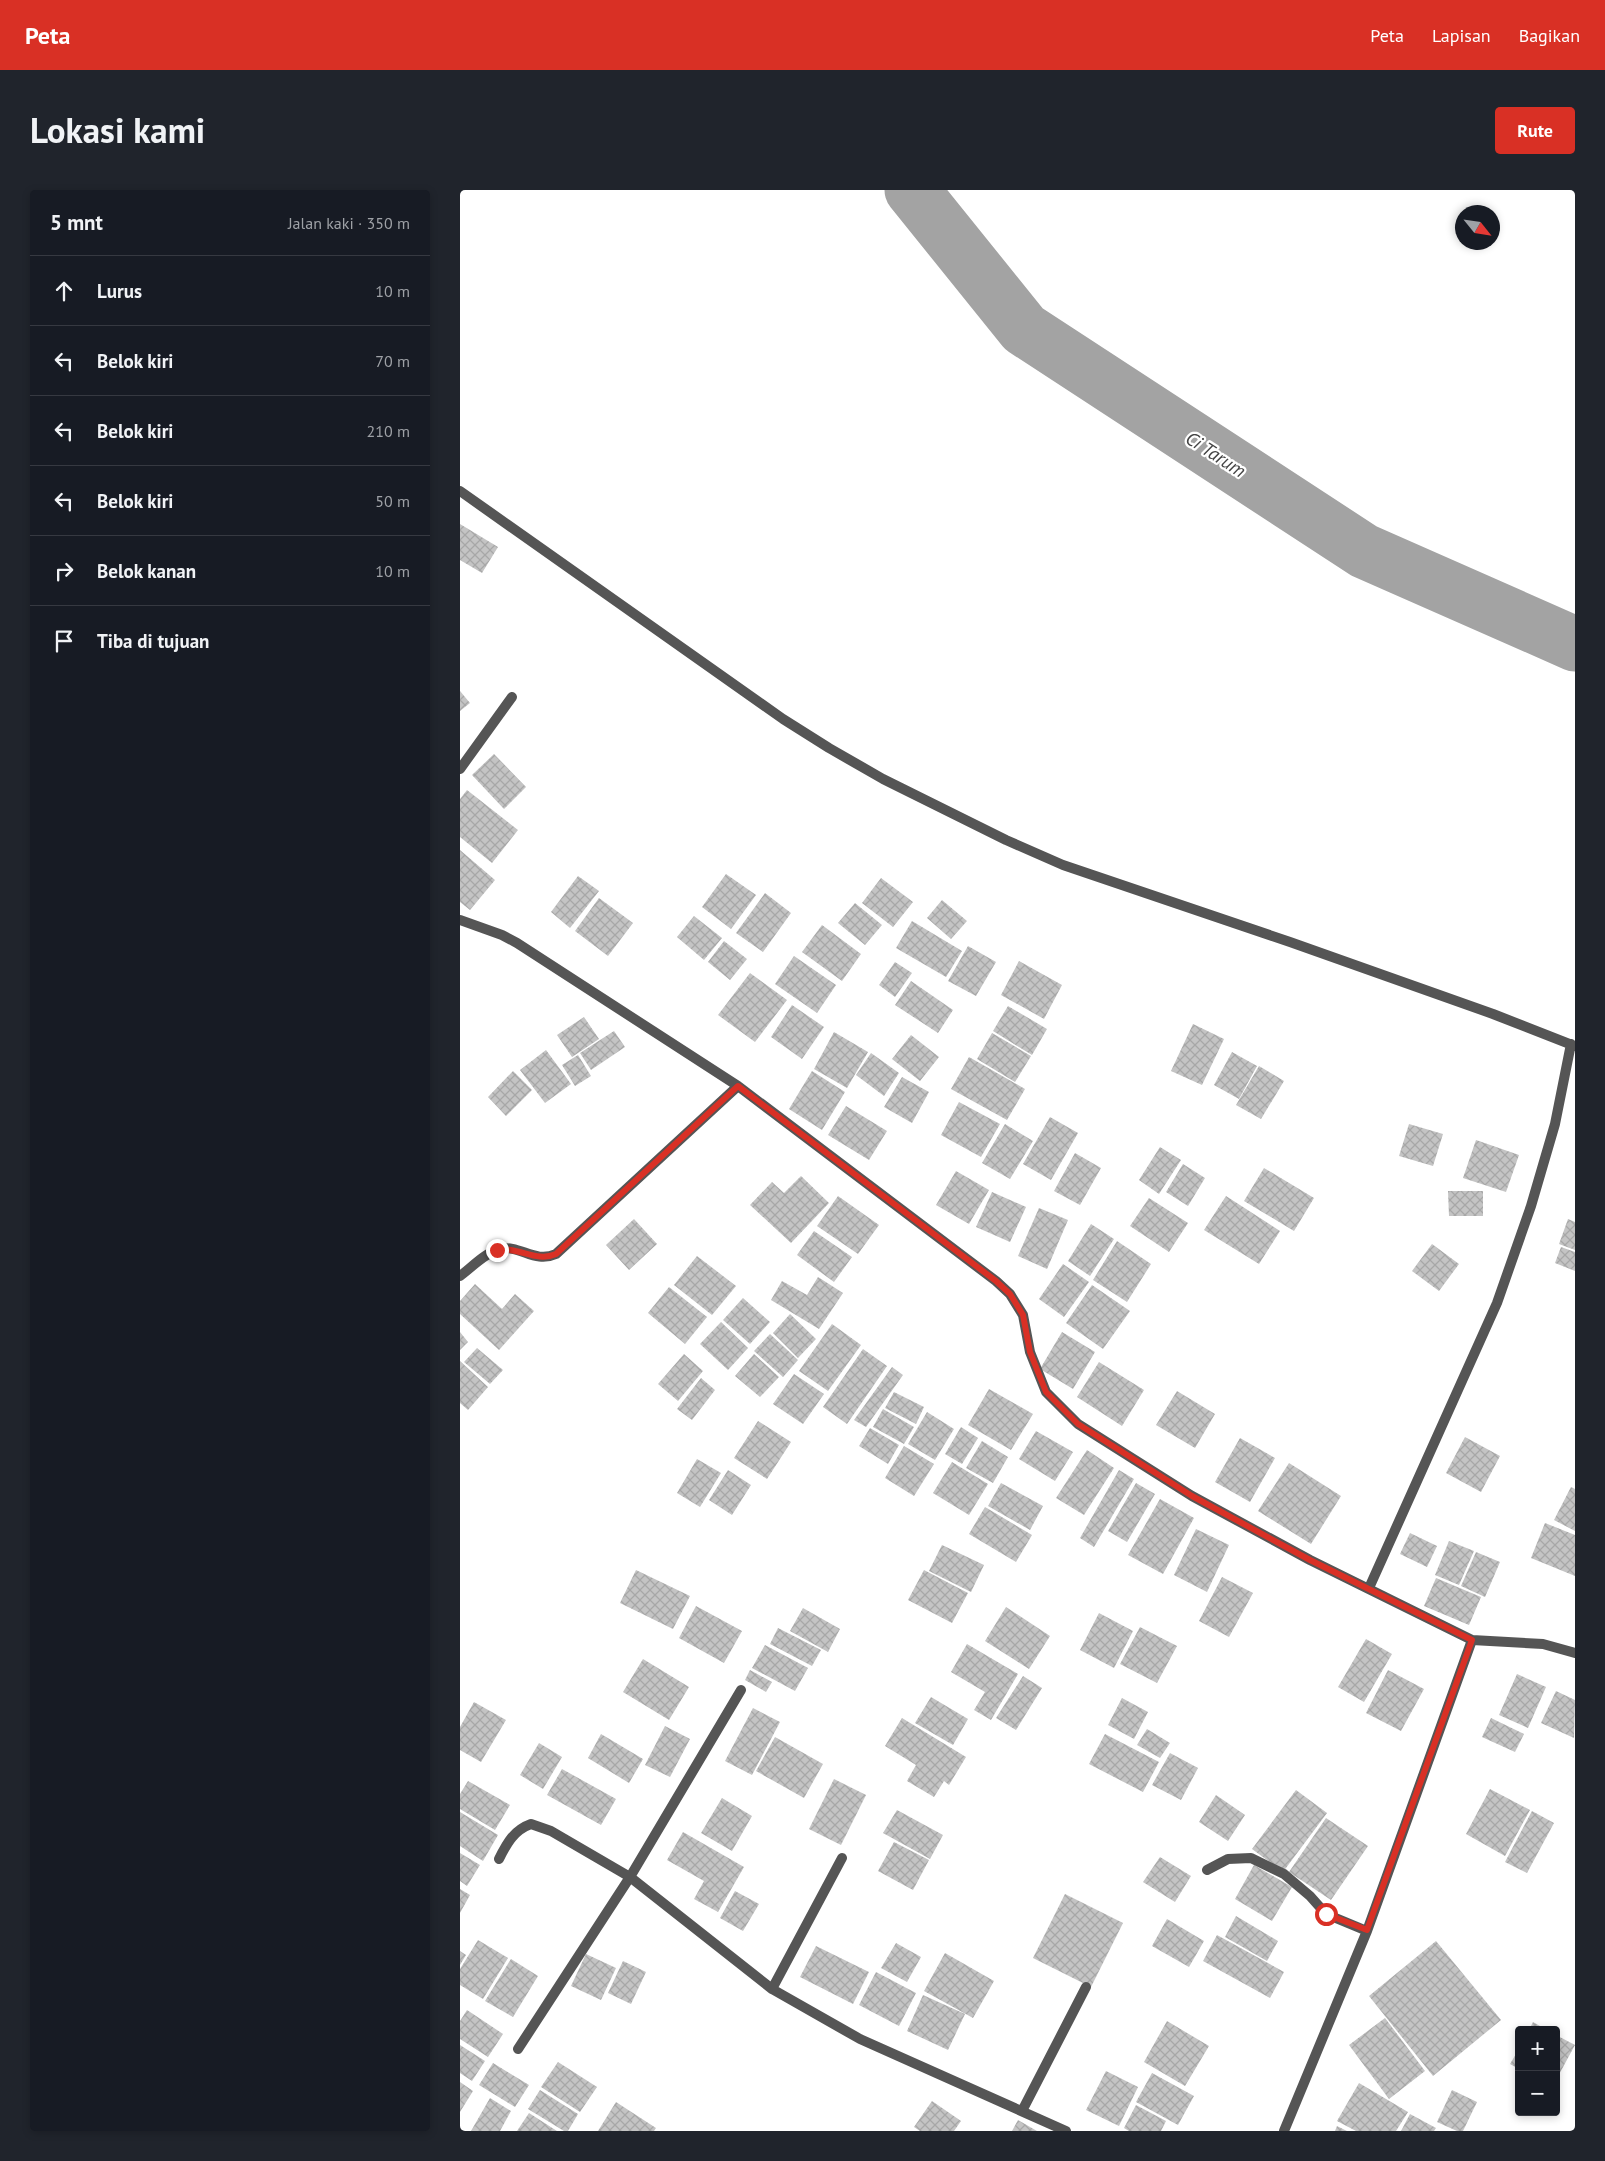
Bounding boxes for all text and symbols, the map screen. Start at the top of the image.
text: Peta [25,20,70,51]
text: Peta [1370,24,1404,47]
text: Lapisan [1432,24,1491,47]
text: Bagikan [1519,24,1580,47]
text: Lokasi kami [30,107,205,153]
button: Rute [1495,107,1575,154]
north arrow [1455,205,1500,250]
text: 5 mnt [50,209,103,236]
text: Jalan kaki · 350 m [288,213,410,233]
icon: ahead [50,277,78,305]
text: Lurus [97,279,142,303]
text: 10 m [375,281,410,301]
icon: left [50,347,78,375]
text: Belok kiri [97,349,173,373]
text: 70 m [375,351,410,371]
icon: left [50,417,78,445]
text: Belok kiri [97,419,173,443]
text: 210 m [367,421,410,441]
water label: Ci Tarum [1181,426,1251,482]
icon: left [50,487,78,515]
text: Belok kiri [97,489,173,513]
text: 50 m [375,491,410,511]
icon: right [50,557,78,585]
text: Belok kanan [97,559,196,583]
text: 10 m [375,561,410,581]
icon: arrive [50,627,78,655]
text: Tiba di tujuan [97,629,209,653]
route end [486,1239,509,1262]
route start [1315,1903,1338,1926]
map controls [1515,2026,1560,2116]
button: + [1515,2026,1560,2071]
button: − [1515,2071,1560,2116]

